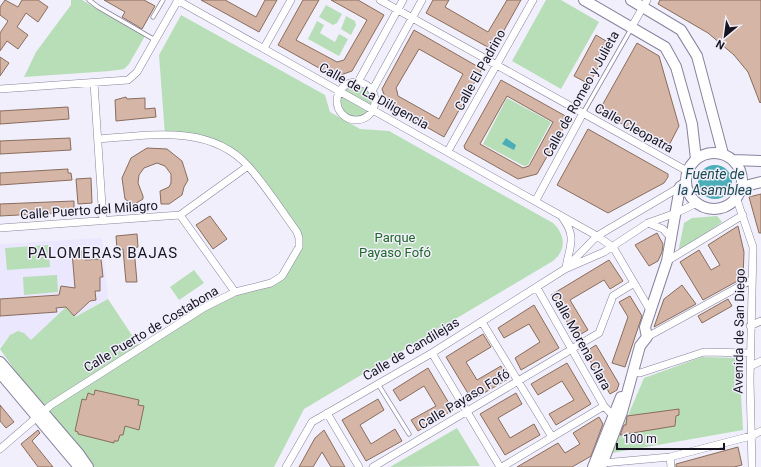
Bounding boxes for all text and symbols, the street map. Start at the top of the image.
north arrow [705,16,745,56]
street label: Calle El Padrino [452,27,508,113]
street label: Calle de Romeo y Julieta [540,28,622,160]
text: N [714,37,727,52]
street label: Calle de La Diligencia [317,60,431,132]
street label: Calle Cleopatra [592,100,676,156]
water label: Fuente de la Asamblea [678,166,752,198]
street label: Calle Puerto del Milagro [20,198,158,222]
park label: Parque Payaso Fofó [359,230,431,260]
district label: PALOMERAS BAJAS [28,244,178,262]
street label: Avenida de San Diego [730,268,748,394]
street label: Calle Puerto de Costabona [81,283,221,375]
street label: Calle Morena Clara [548,290,614,392]
street label: Calle de Candilejas [360,314,462,384]
street label: Calle Payaso Fofó [416,366,512,432]
scale bar [617,425,724,451]
text: 100 m [623,432,657,446]

